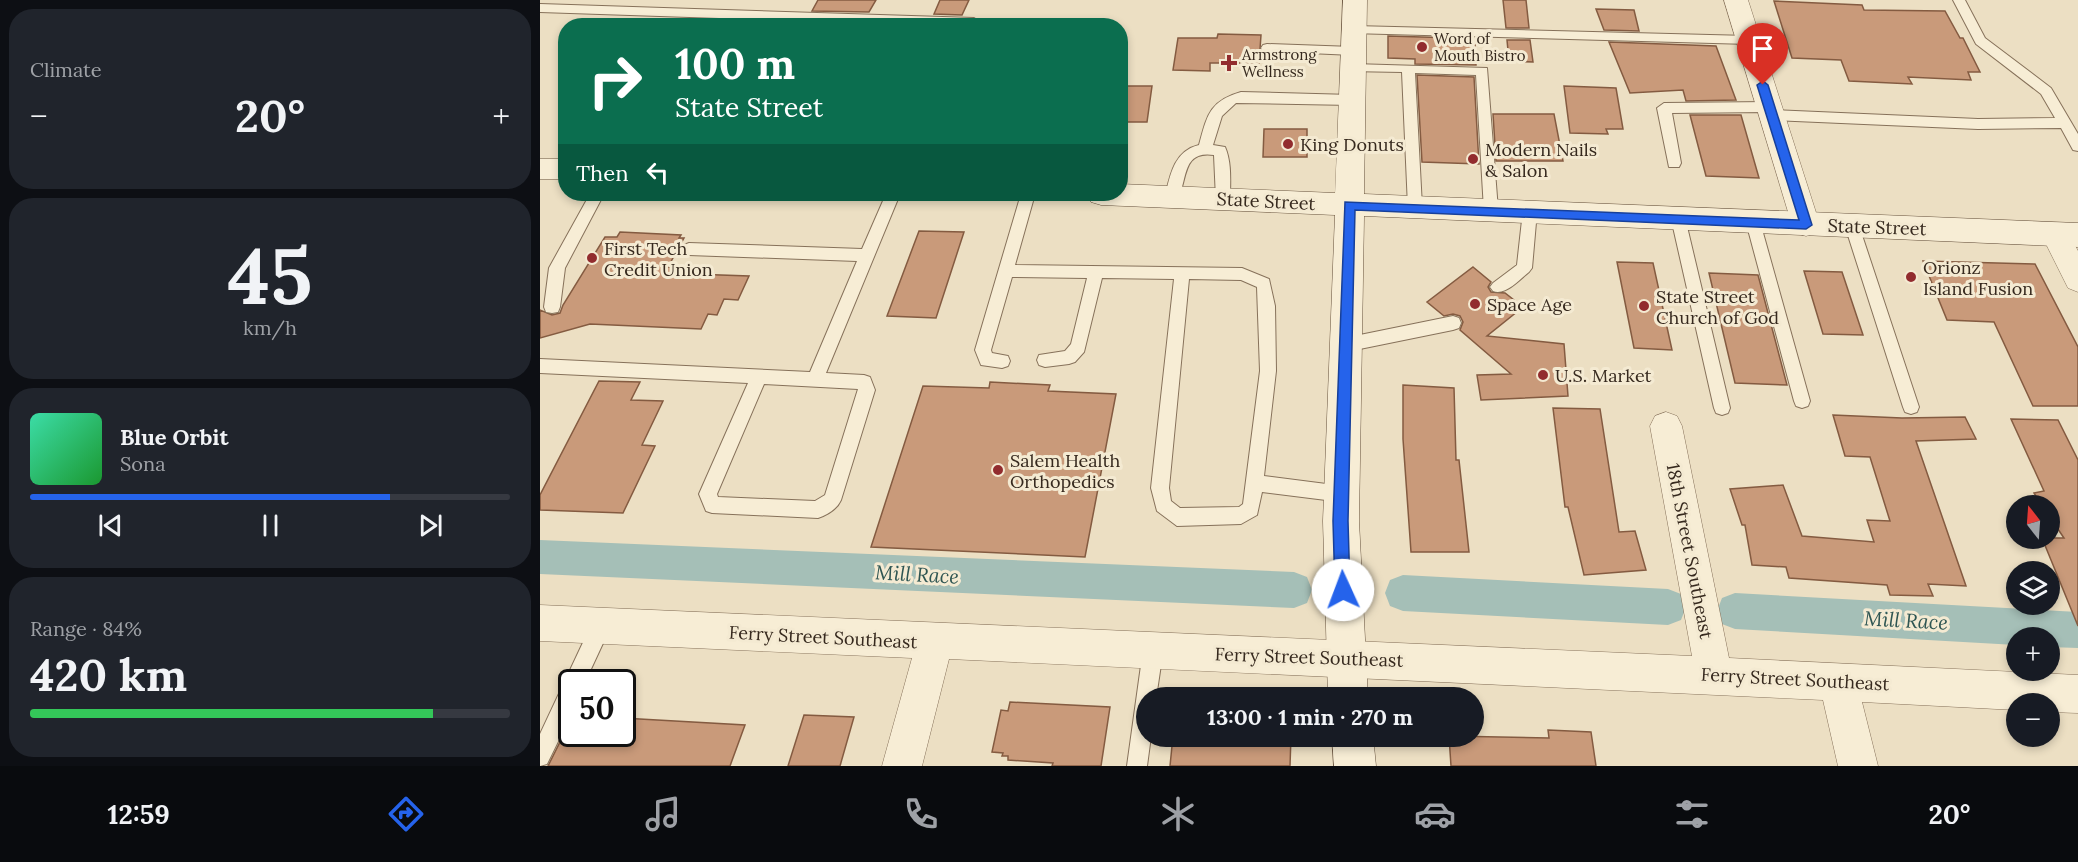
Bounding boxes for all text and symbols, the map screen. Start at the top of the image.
pin [1737,23,1788,85]
place label: Word of Mouth Bistro [1434,29,1526,65]
icon: arrive [1746,32,1779,65]
text: 100 m [675,37,795,91]
marker: Word of Mouth Bistro [1415,40,1429,54]
icon: right [576,42,654,120]
place label: Armstrong Wellness [1241,45,1317,81]
marker: Armstrong Wellness [1220,54,1238,72]
text: Climate [30,57,102,82]
text: 20° [235,87,305,144]
text: State Street [675,90,823,124]
text: − [30,95,48,137]
text: + [492,95,510,137]
place label: King Donuts [1300,133,1404,156]
marker: King Donuts [1281,137,1295,151]
place label: Modern Nails & Salon [1485,138,1597,182]
marker: Modern Nails & Salon [1466,152,1480,166]
icon: left [641,156,674,189]
text: Then [576,159,629,187]
street label: State Street [1216,187,1316,215]
street label: State Street [1827,214,1927,240]
text: 45 [228,226,312,325]
place label: First Tech Credit Union [604,237,713,281]
marker: First Tech Credit Union [585,251,599,265]
place label: Orionz Island Fusion [1923,256,2033,300]
marker: Orionz Island Fusion [1904,270,1918,284]
place label: State Street Church of God [1656,285,1779,329]
place label: Space Age [1487,293,1572,316]
marker: Space Age [1468,297,1482,311]
marker: State Street Church of God [1637,299,1651,313]
text: km/h [243,315,297,340]
place label: U.S. Market [1555,364,1652,387]
marker: U.S. Market [1536,368,1550,382]
text: Blue Orbit [120,423,228,451]
place label: Salem Health Orthopedics [1010,449,1120,493]
text: Sona [120,451,166,476]
street label: 18th Street Southeast [1662,461,1718,641]
marker: Salem Health Orthopedics [991,463,1005,477]
north arrow [2006,495,2060,549]
map controls [2006,495,2060,747]
icon: previous [94,509,127,542]
icon: pause [254,509,287,542]
icon: next [414,509,447,542]
position arrow [1311,558,1375,622]
water label: Mill Race [875,559,959,589]
button: layers [2006,561,2060,615]
water label: Mill Race [1864,605,1948,635]
text: Range · 84% [30,616,142,641]
street label: Ferry Street Southeast [728,621,918,653]
button: + [2006,627,2060,681]
street label: Ferry Street Southeast [1214,642,1404,672]
text: 420 km [30,646,187,703]
street label: Ferry Street Southeast [1700,663,1890,695]
speed limit sign: 50 [558,669,636,747]
button: − [2006,693,2060,747]
text: 13:00 · 1 min · 270 m [1207,703,1413,731]
icon: directions [385,793,427,835]
icon: music [642,793,684,835]
icon: phone [900,793,942,835]
icon: climate [1157,793,1199,835]
icon: car [1414,793,1456,835]
icon: filters [1671,793,1713,835]
text: 12:59 [108,797,170,831]
text: 20° [1928,797,1970,831]

